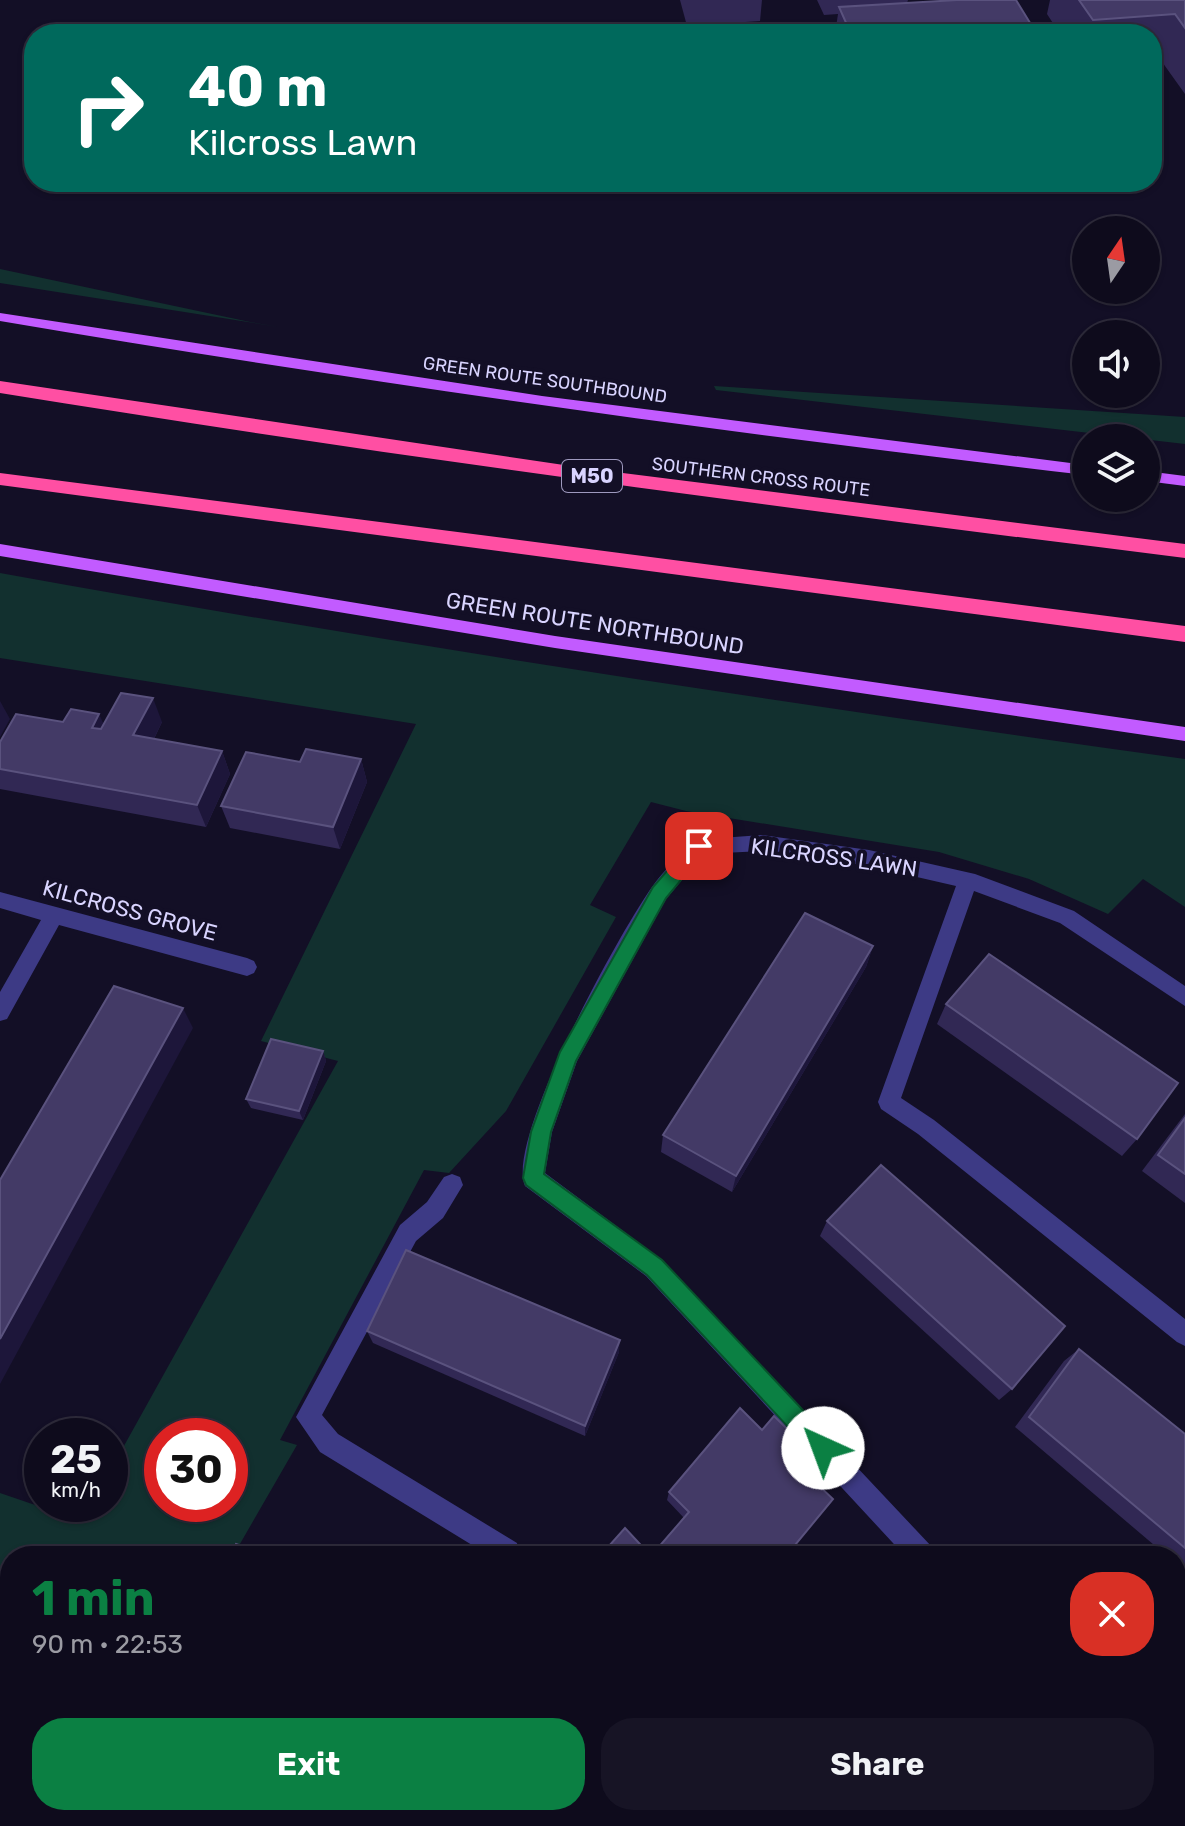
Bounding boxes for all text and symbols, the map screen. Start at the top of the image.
text: 40 m [188,54,328,120]
icon: right [56,56,160,160]
text: Kilcross Lawn [188,121,417,164]
north arrow [1072,216,1160,304]
map controls [1072,216,1160,512]
button: sound [1072,320,1160,408]
street label: GREEN ROUTE SOUTHBOUND [422,352,668,408]
button: layers [1072,424,1160,512]
street label: SOUTHERN CROSS ROUTE [651,453,871,501]
road number: M50 [562,460,622,492]
street label: GREEN ROUTE NORTHBOUND [444,587,746,660]
pin [665,812,733,880]
icon: arrive [677,824,721,868]
street label: KILCROSS LAWN [749,832,919,883]
street label: KILCROSS GROVE [40,874,220,947]
position arrow [781,1406,865,1490]
speed limit sign: 30 [144,1418,248,1522]
text: 25 [50,1436,102,1483]
text: km/h [51,1478,101,1502]
text: 1 min [32,1570,155,1627]
button: close [1070,1572,1154,1656]
text: 90 m · 22:53 [32,1629,183,1660]
button: Exit [32,1718,585,1810]
button: Share [601,1718,1154,1810]

